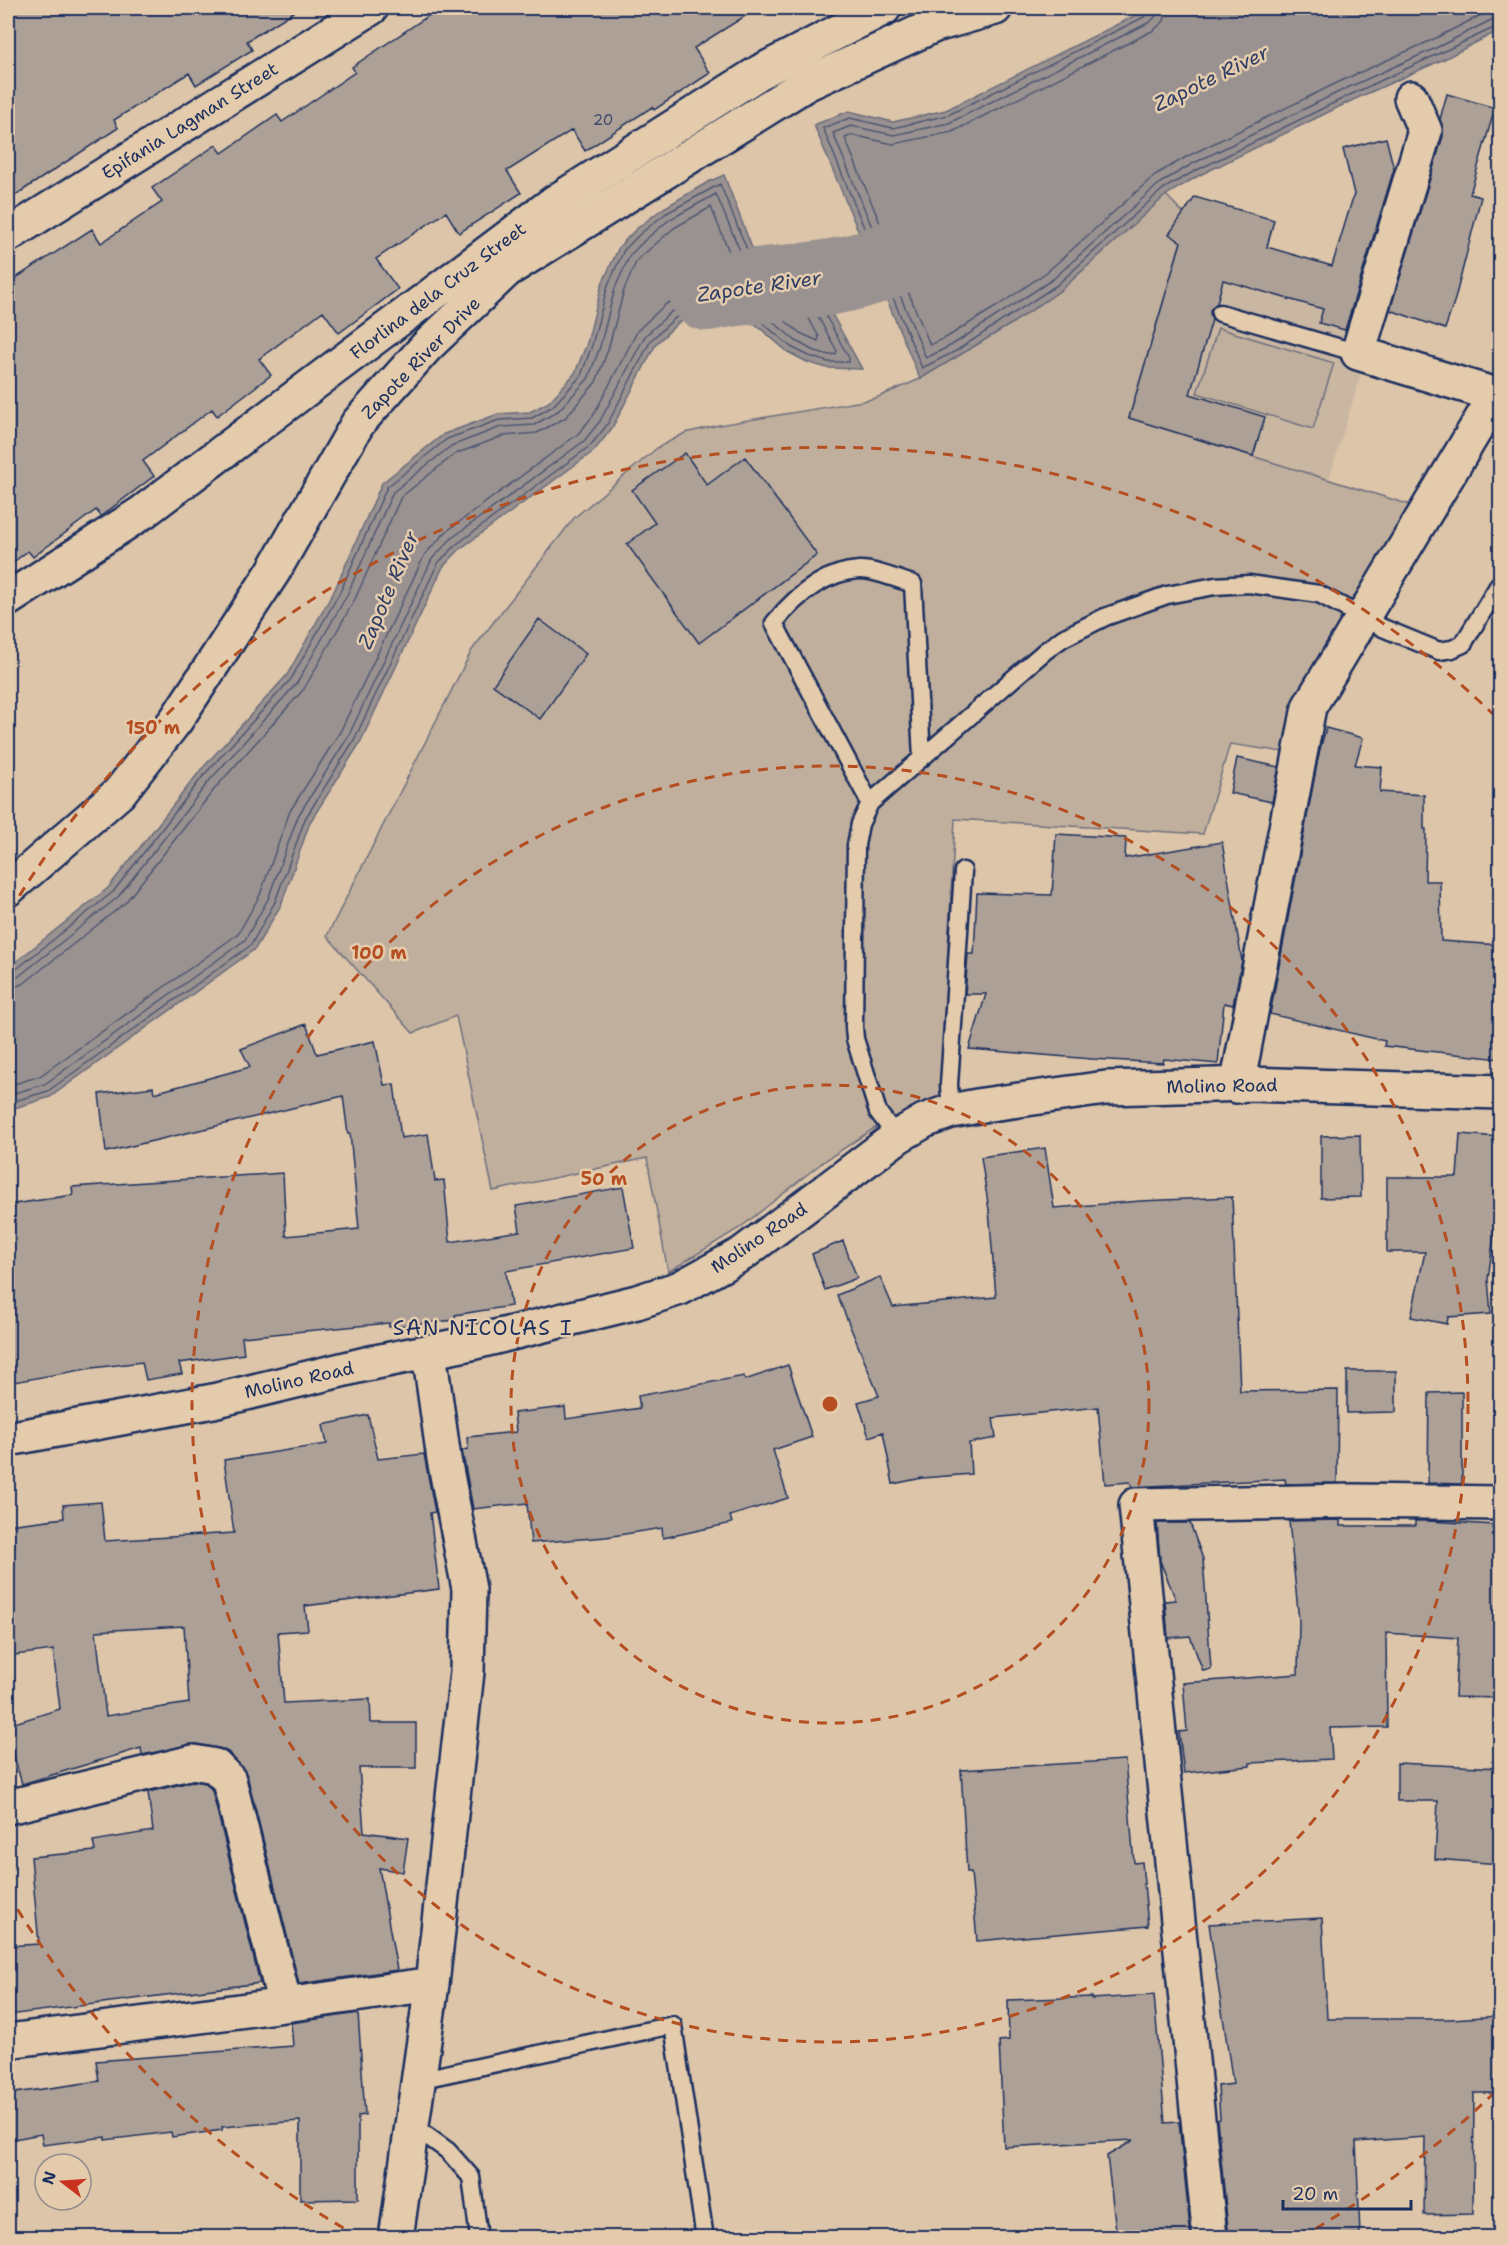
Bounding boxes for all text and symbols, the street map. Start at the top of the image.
water label: Zapote River [1149,39,1273,117]
street label: Epifania Lagman Street [97,57,283,185]
house number: 20 [593,110,613,130]
street label: Florlina dela Cruz Street [345,217,531,365]
water label: Zapote River [695,264,823,308]
street label: Zapote River Drive [356,292,486,424]
water label: Zapote River [352,527,425,653]
text: 150 m [126,716,181,740]
text: 100 m [351,941,407,965]
street label: Molino Road [1166,1073,1278,1099]
text: 50 m [581,1167,628,1191]
street label: Molino Road [706,1197,812,1279]
district label: SAN NICOLAS I [393,1314,573,1342]
street label: Molino Road [242,1356,356,1404]
centre of rings [820,1394,840,1414]
north arrow [33,2152,93,2212]
text: N [37,2169,61,2187]
scale bar [1283,2173,1410,2211]
text: 20 m [1292,2182,1338,2206]

